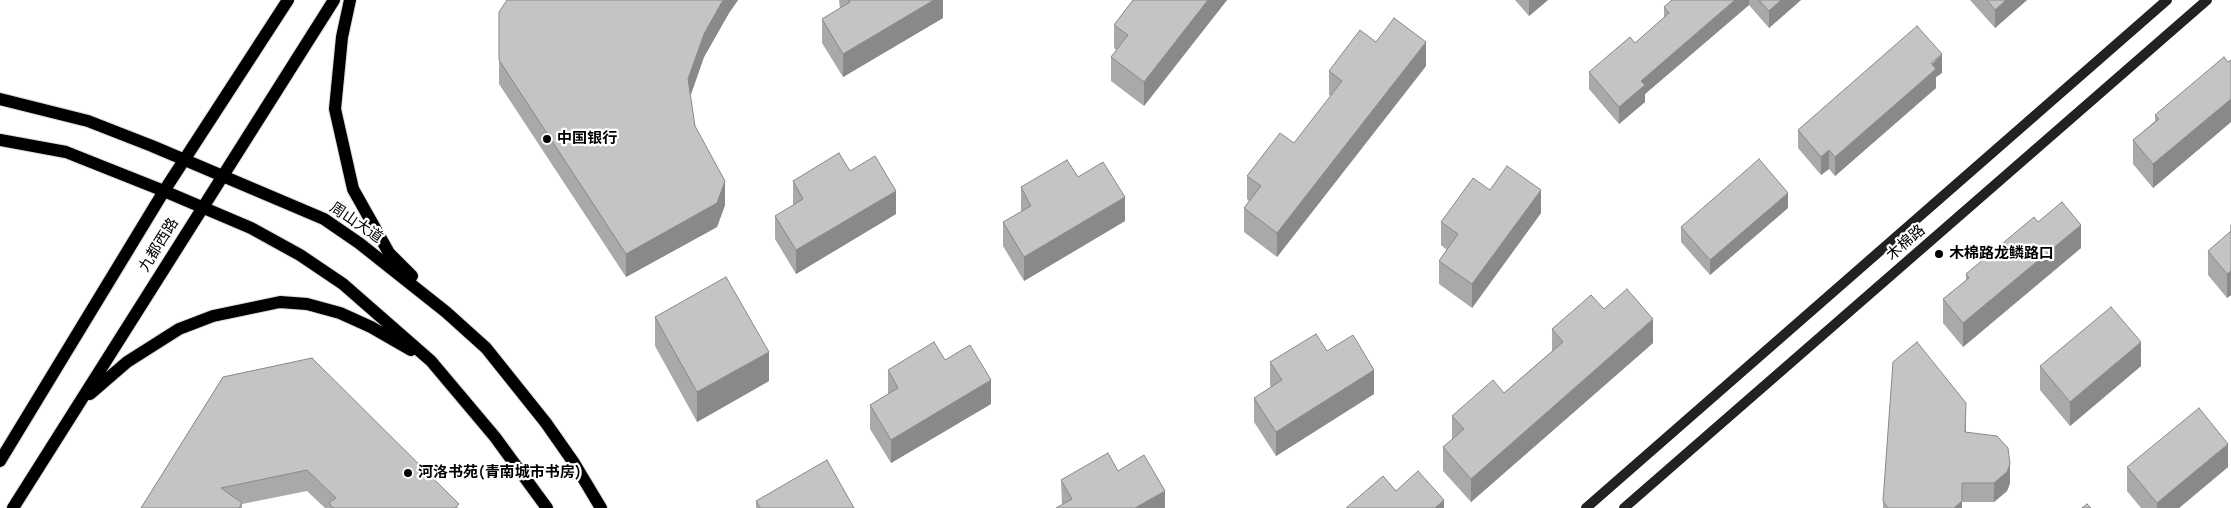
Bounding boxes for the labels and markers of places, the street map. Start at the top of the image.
place label: 中国银行 [557,130,617,148]
marker: 中国银行 [541,133,553,145]
place label: 木棉路龙鳞路口 [1949,245,2054,263]
marker: 木棉路龙鳞路口 [1933,248,1945,260]
place label: 河洛书苑(青南城市书房) [418,464,582,482]
marker: 河洛书苑(青南城市书房) [402,467,414,479]

